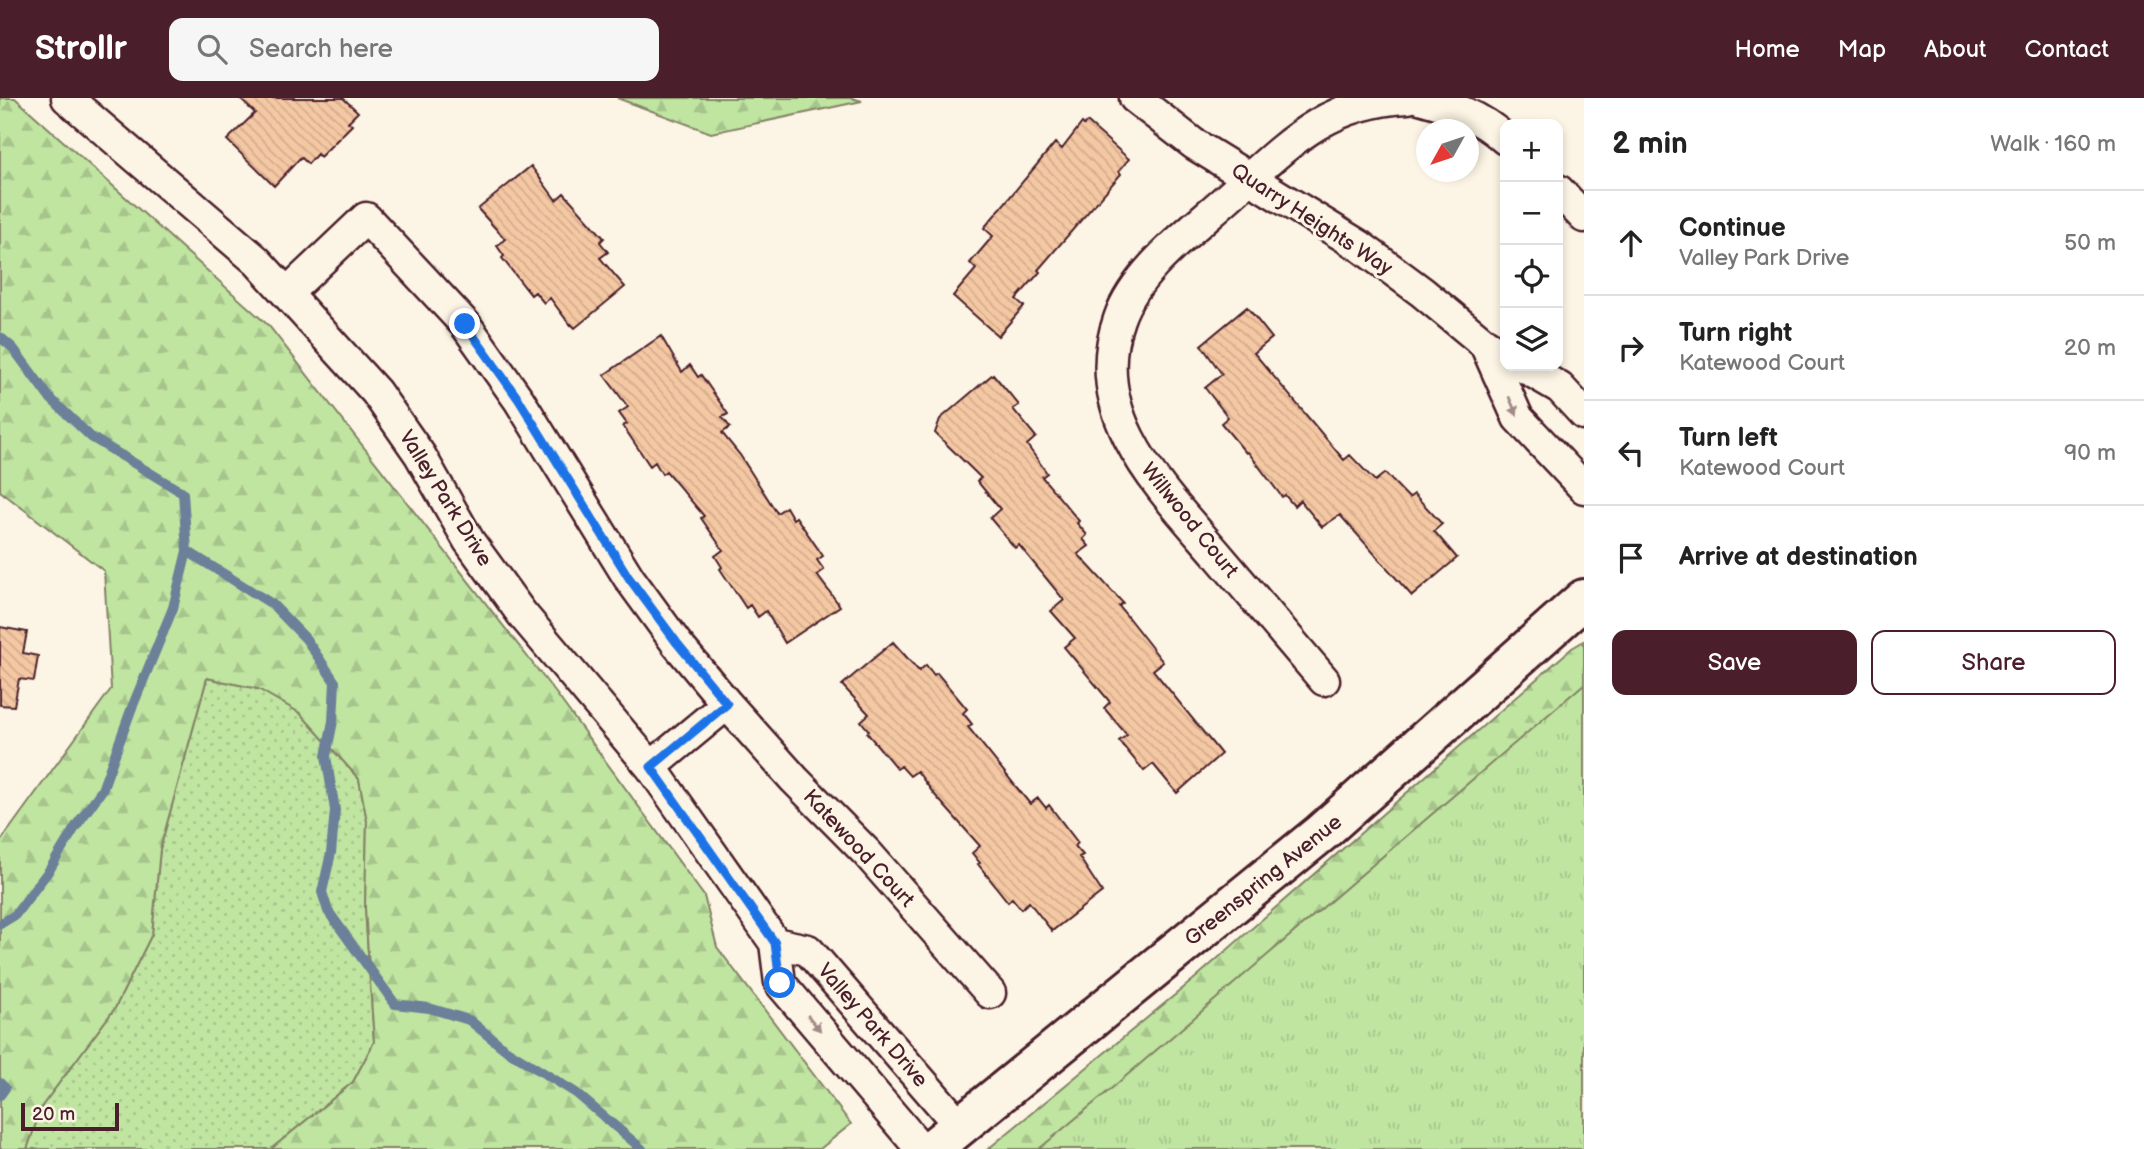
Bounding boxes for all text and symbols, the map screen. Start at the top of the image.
search box [169,18,659,81]
text: Strollr [35,29,127,69]
icon: search [193,30,231,68]
text: Search here [249,34,393,65]
text: Home [1735,35,1800,64]
text: Map [1838,35,1886,64]
text: About [1924,35,1986,64]
text: Contact [2024,35,2109,64]
north arrow [1416,119,1479,182]
map controls [1500,119,1563,371]
button: + [1500,119,1563,182]
text: 2 min [1612,126,1688,162]
text: Walk · 160 m [1990,130,2116,158]
street label: Quarry Heights Way [1226,158,1397,281]
button: − [1500,182,1563,245]
text: Continue [1679,213,1786,244]
icon: ahead [1612,224,1650,262]
text: 50 m [2064,229,2116,257]
text: Valley Park Drive [1679,244,1849,272]
button: locate [1500,245,1563,308]
route end [449,308,480,339]
button: layers [1500,308,1563,371]
text: Turn right [1679,318,1792,349]
icon: right [1612,329,1650,367]
text: 20 m [2064,334,2116,362]
text: Katewood Court [1679,349,1845,377]
one-way arrow [1508,396,1519,417]
text: Turn left [1679,423,1778,454]
street label: Valley Park Drive [394,426,497,571]
icon: left [1612,434,1650,472]
text: 90 m [2064,439,2116,467]
text: Katewood Court [1679,454,1845,482]
street label: Willwood Court [1136,458,1244,583]
icon: arrive [1612,539,1650,577]
text: Arrive at destination [1679,542,1918,573]
button: Save [1612,630,1857,695]
button: Share [1871,630,2116,695]
street label: Katewood Court [798,784,920,913]
street label: Greenspring Avenue [1180,809,1347,951]
street label: Valley Park Drive [812,958,933,1092]
route start [764,967,795,998]
one-way arrow [806,1015,821,1032]
scale bar [21,1100,119,1132]
text: 20 m [32,1103,75,1126]

